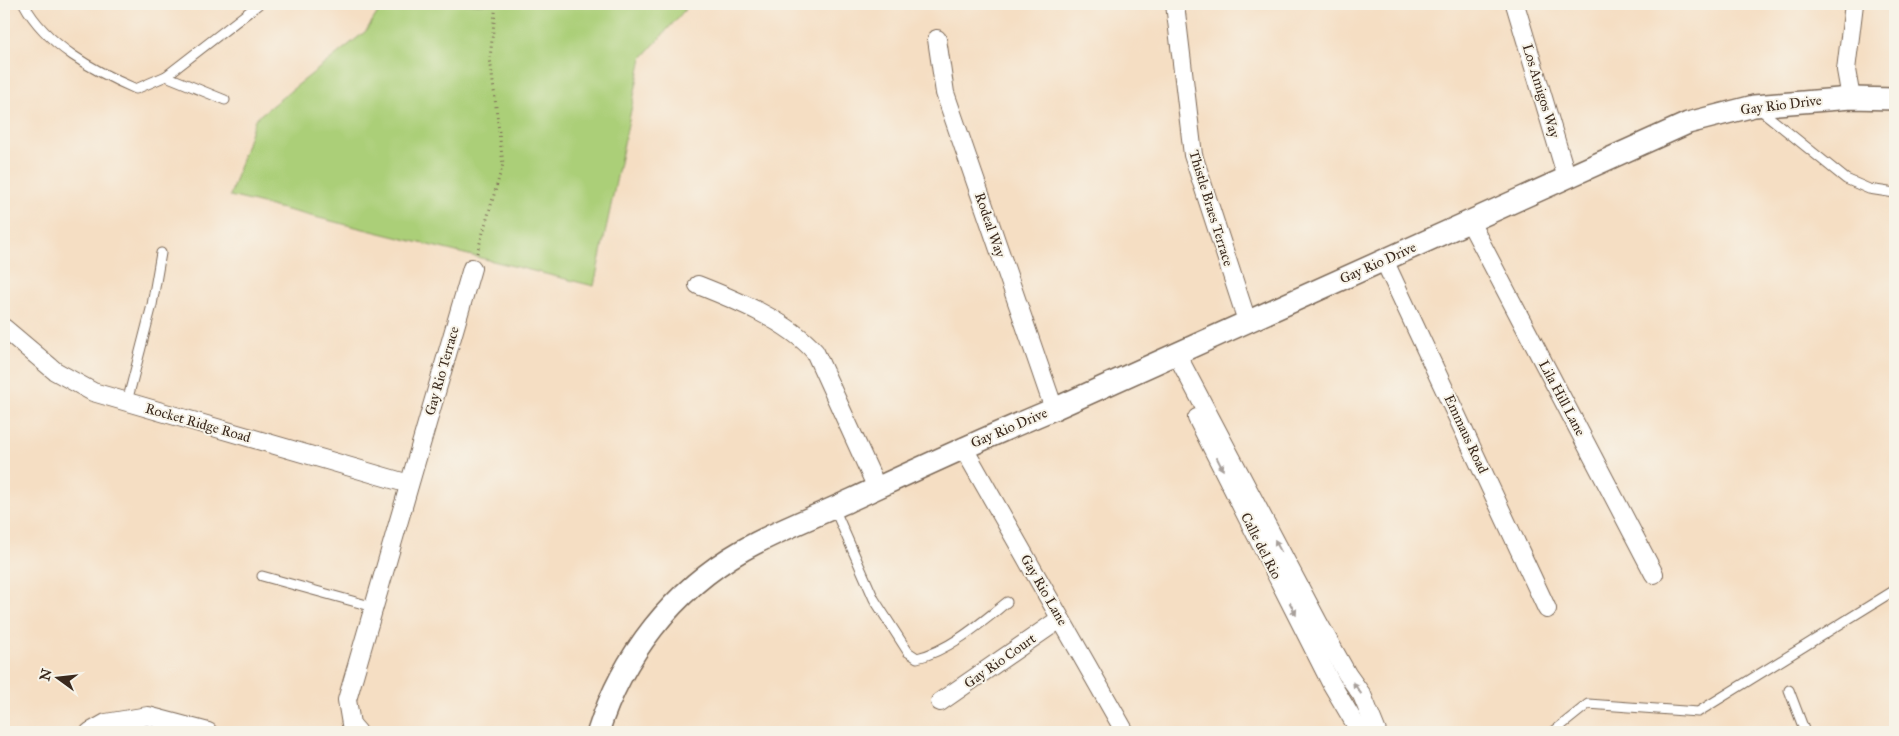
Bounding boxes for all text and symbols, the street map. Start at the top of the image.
street label: Los Amigos Way [1519,42,1563,140]
street label: Gay Rio Drive [1739,92,1823,118]
street label: Thistle Braes Terrace [1185,148,1237,268]
street label: Rodeal Way [971,190,1009,260]
street label: Gay Rio Drive [1337,239,1419,287]
street label: Gay Rio Terrace [421,324,463,417]
street label: Lila Hill Lane [1535,357,1589,439]
street label: Emmaus Road [1440,392,1492,476]
street label: Rocket Ridge Road [143,400,253,446]
street label: Gay Rio Drive [968,404,1050,452]
one-way arrow [1216,456,1224,471]
street label: Calle del Rio [1237,510,1285,582]
one-way arrow [1274,539,1282,554]
street label: Gay Rio Lane [1017,552,1071,629]
one-way arrow [1289,602,1297,616]
street label: Gay Rio Court [961,630,1039,692]
north arrow [32,654,82,704]
text: N [36,667,56,683]
one-way arrow [1352,681,1362,695]

